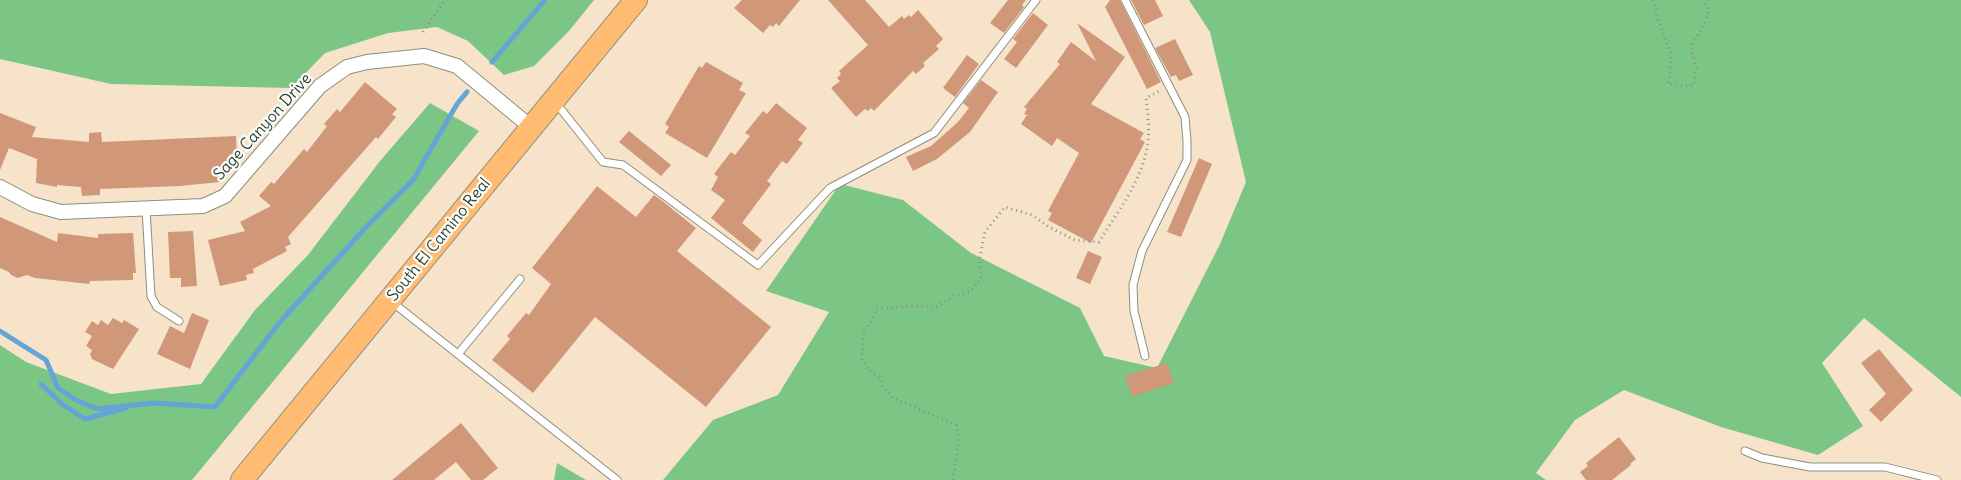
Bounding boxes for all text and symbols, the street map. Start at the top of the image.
street label: Sage Canyon Drive [210,70,316,184]
street label: South El Camino Real [383,175,495,305]

